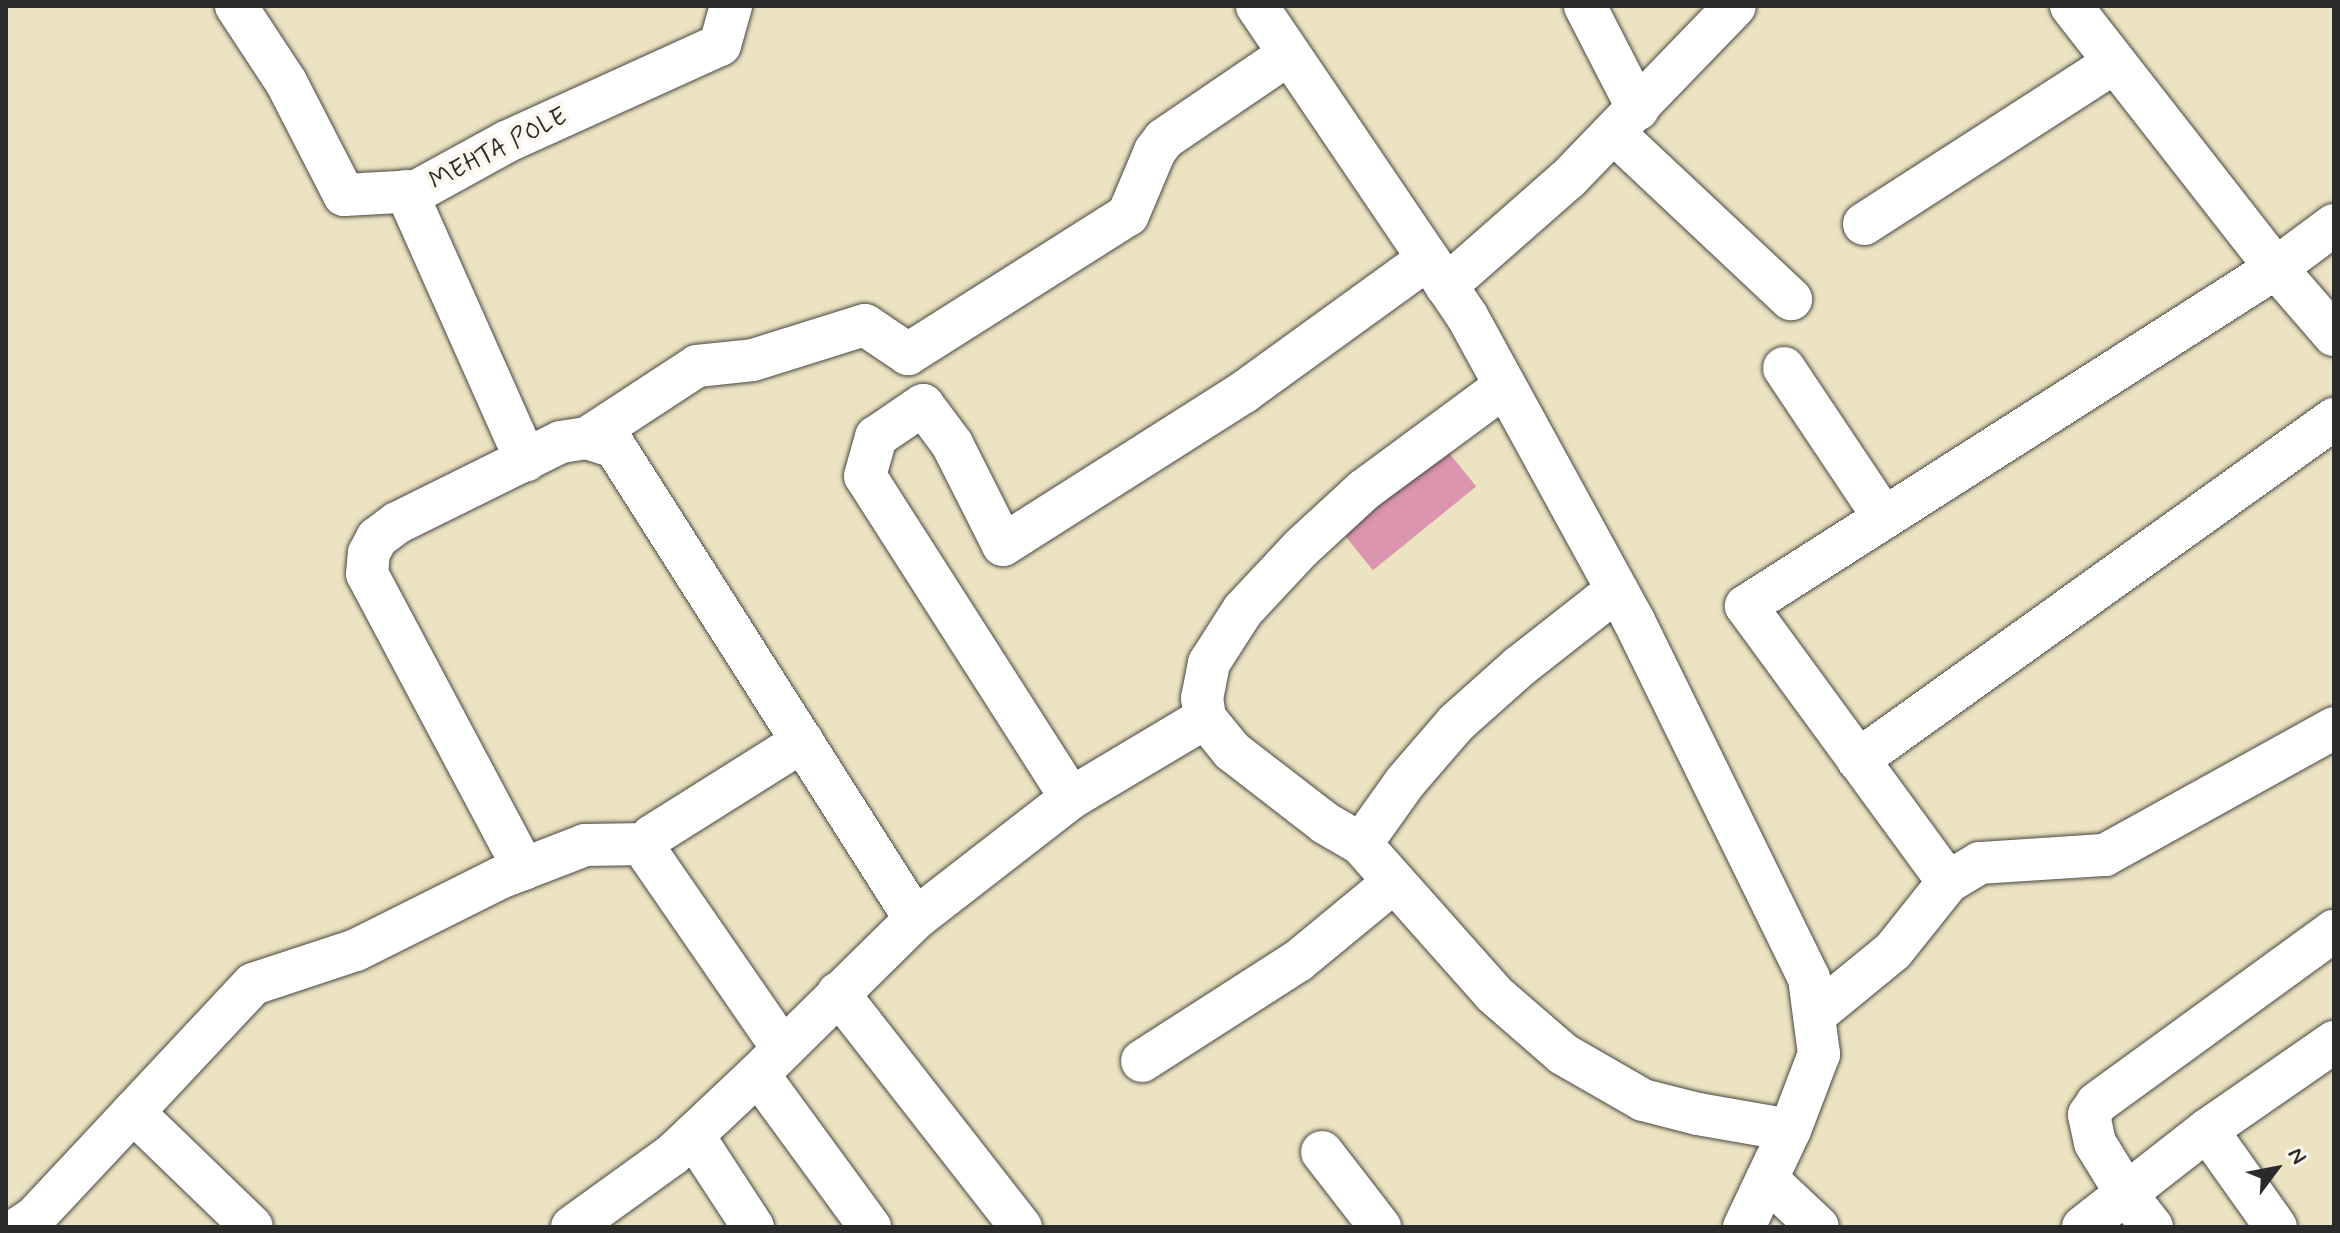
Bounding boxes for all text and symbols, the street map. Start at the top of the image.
street label: MEHTA POLE [423,101,575,199]
north arrow [2236,1129,2316,1209]
text: N [2281,1143,2312,1170]

